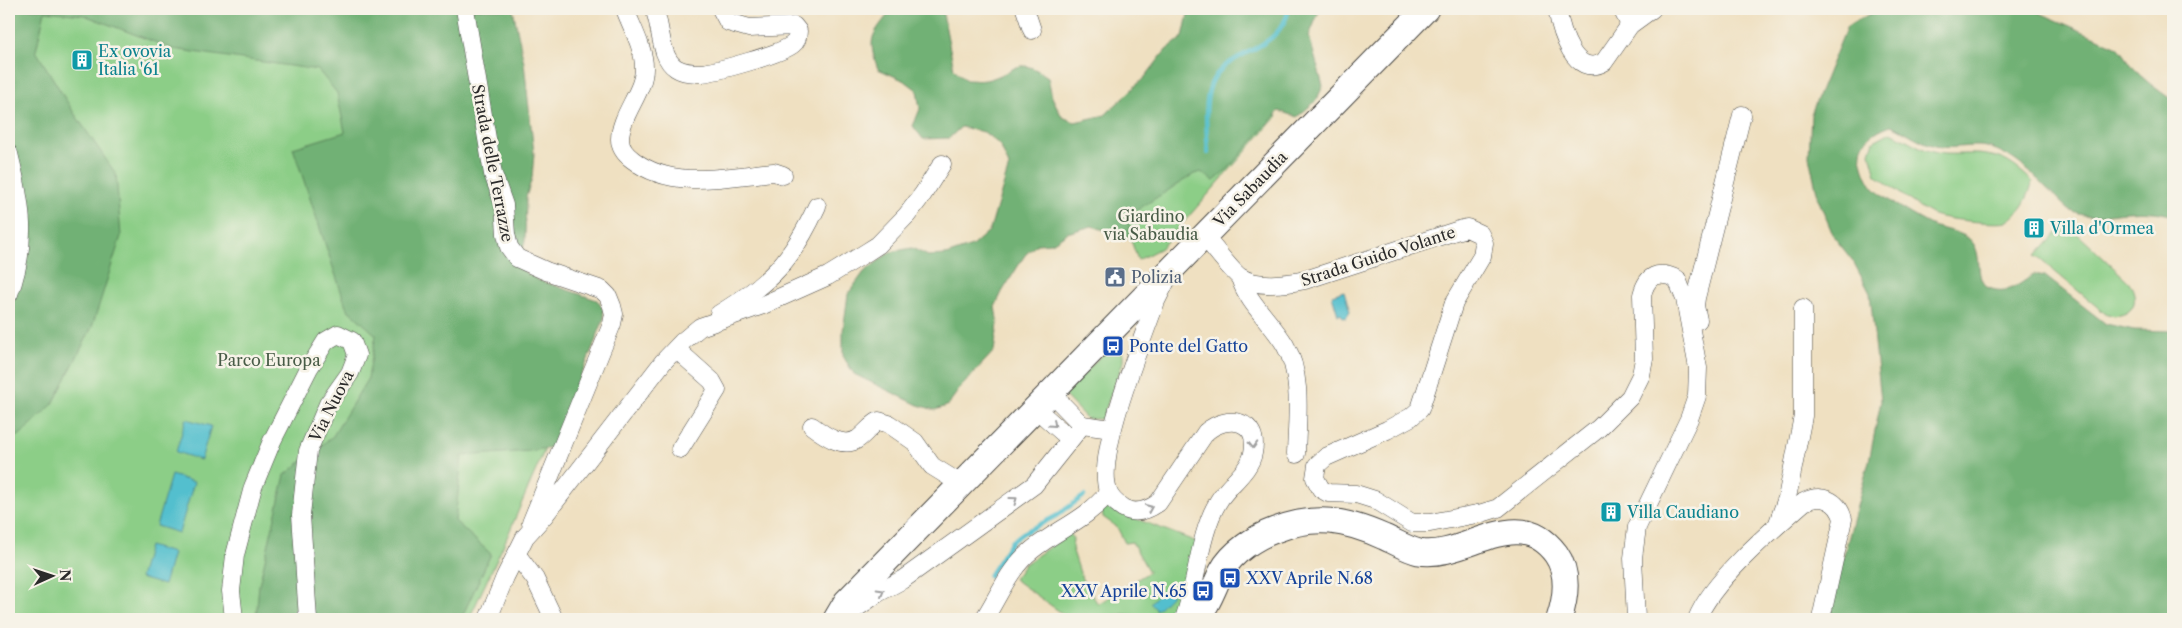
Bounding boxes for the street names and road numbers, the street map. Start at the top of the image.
street label: Strada delle Terrazze [468,82,518,244]
street label: Via Sabaudia [1208,146,1292,232]
street label: Strada Guido Volante [1298,222,1458,290]
street label: Via Nuova [304,366,358,446]

